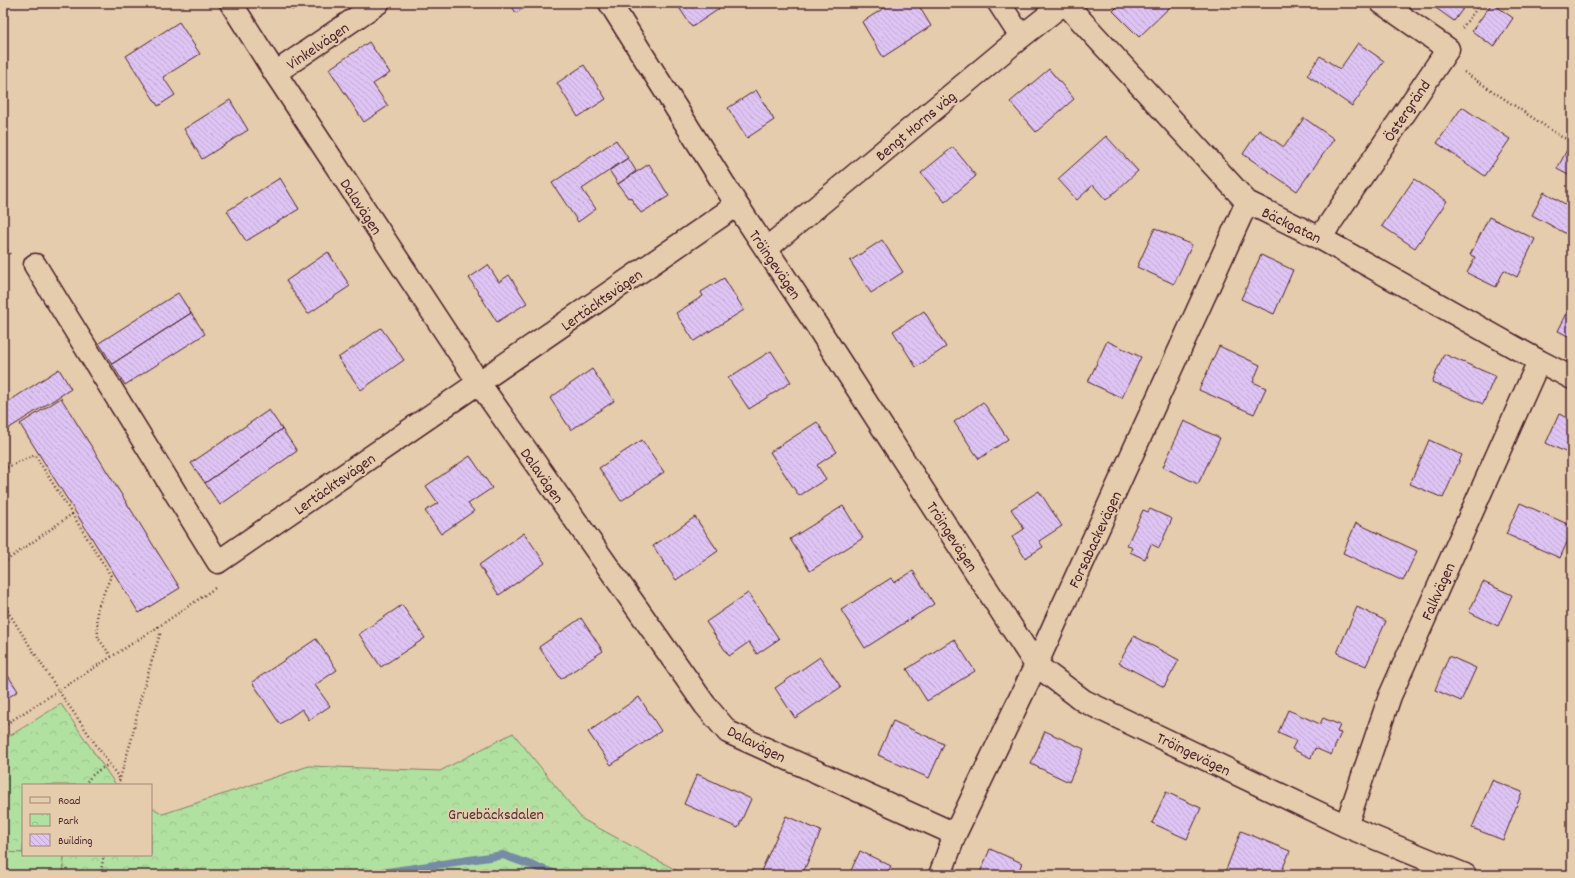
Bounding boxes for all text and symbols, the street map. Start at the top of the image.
street label: Vinkelvägen [282,18,354,77]
street label: Östergränd [1379,76,1437,147]
street label: Bengt Horns väg [871,86,962,168]
street label: Dalavägen [333,175,387,240]
street label: Bäckgatan [1257,202,1325,251]
street label: Tröingevägen [742,226,806,305]
street label: Lertäcktsvägen [557,264,648,338]
street label: Dalavägen [513,444,568,509]
street label: Lertäcktsvägen [290,448,381,522]
street label: Forsabackevägen [1064,488,1129,592]
street label: Tröingevägen [919,498,982,577]
street label: Falkvägen [1416,559,1462,625]
street label: Dalavägen [723,721,789,770]
street label: Tröingevägen [1152,727,1234,783]
legend [22,784,152,856]
text: Road [58,793,80,810]
park label: Gruebäcksdalen [448,804,544,827]
text: Park [58,813,79,830]
text: Building [58,833,93,850]

